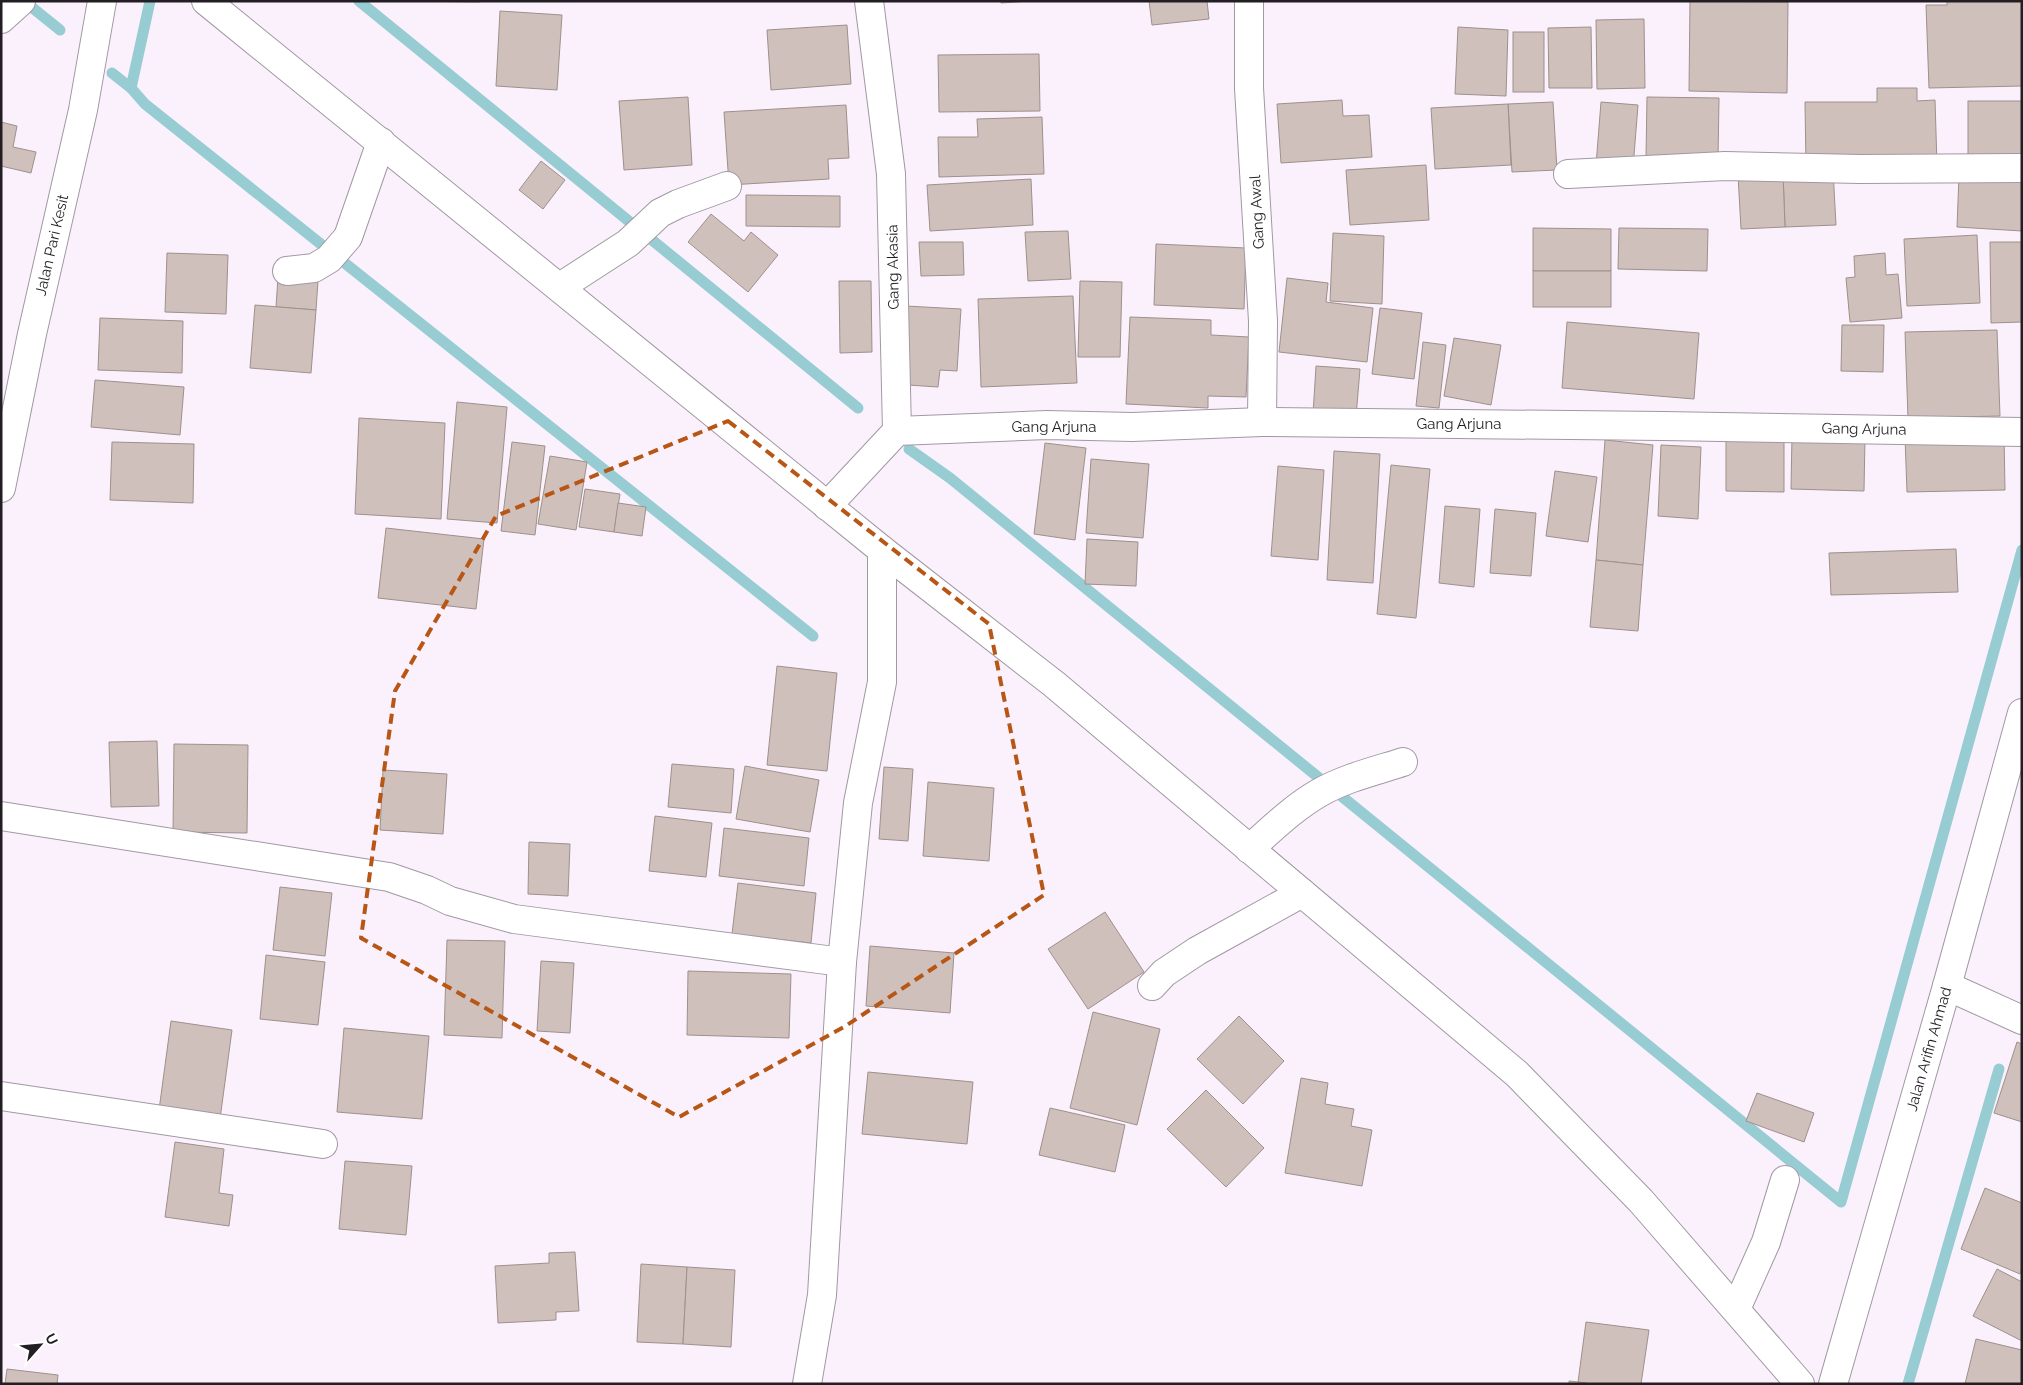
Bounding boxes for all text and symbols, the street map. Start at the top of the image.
street label: Gang Awal [1246,174,1268,250]
street label: Jalan Pari Kesit [32,193,72,297]
street label: Gang Akasia [883,224,903,310]
street label: Gang Arjuna [1417,415,1501,433]
street label: Gang Arjuna [1012,418,1096,436]
street label: Gang Arjuna [1821,419,1907,439]
street label: Jalan Arifin Ahmad [1903,985,1955,1113]
north arrow [15,1320,65,1370]
text: U [42,1331,61,1347]

